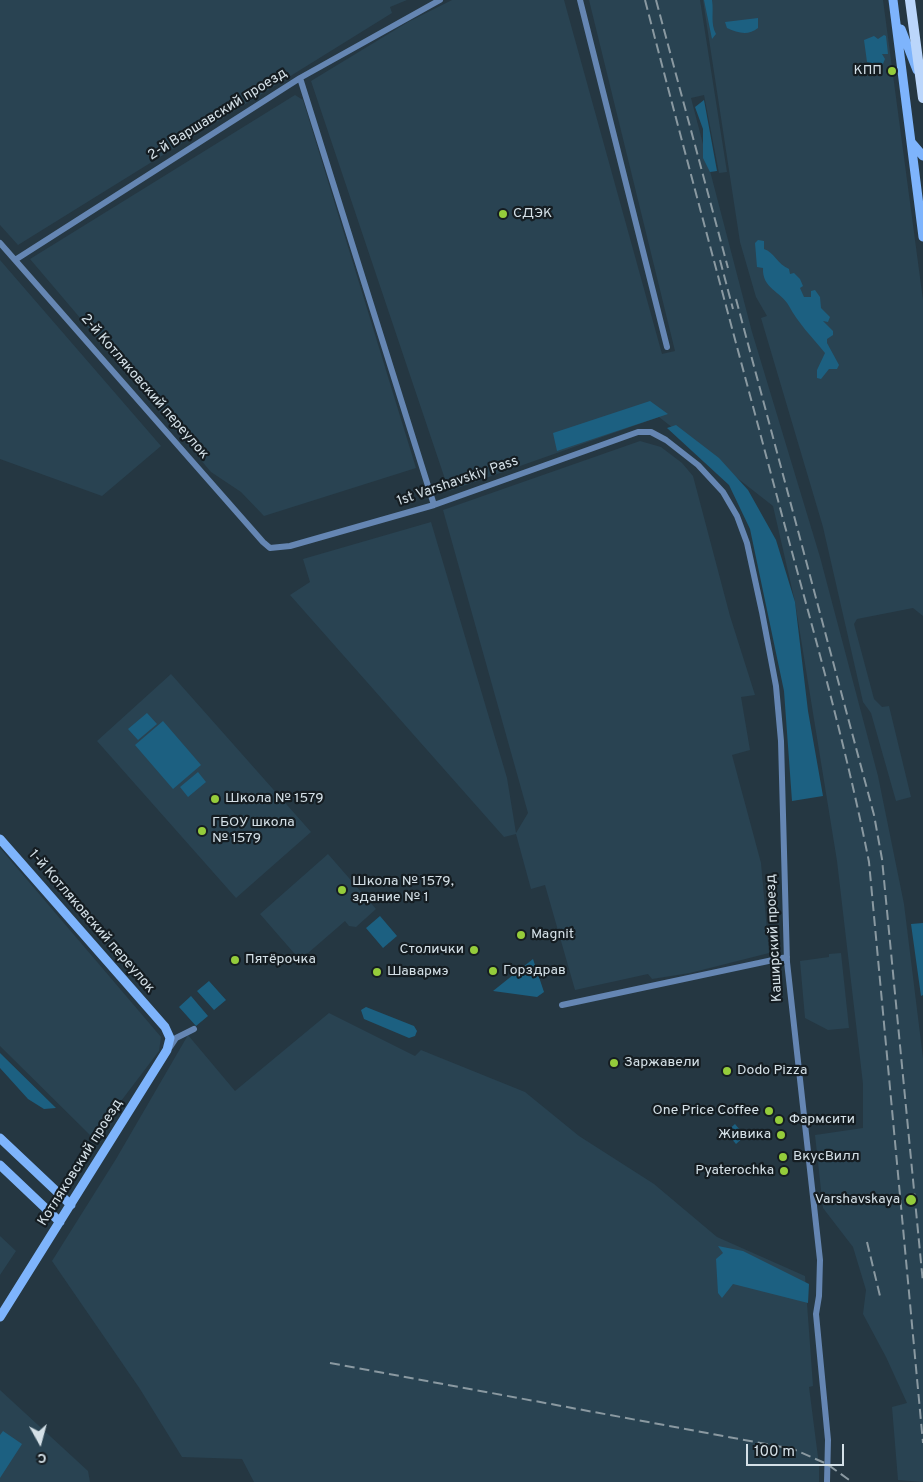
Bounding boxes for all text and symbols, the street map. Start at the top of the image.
place label: КПП [854,63,882,79]
street label: 2-й Варшавский проезд [145,65,291,165]
marker: КПП [886,65,898,77]
place label: СДЭК [513,206,552,222]
marker: СДЭК [497,208,509,220]
street label: 2-й Котляковский переулок [76,311,212,463]
street label: 1st Varshavskiy Pass [395,453,521,511]
place label: Школа № 1579 [225,791,324,807]
marker: Школа № 1579 [209,793,221,805]
place label: ГБОУ школа № 1579 [212,815,295,848]
marker: ГБОУ школа № 1579 [196,825,208,837]
street label: 1-й Котляковский переулок [24,847,158,997]
place label: Школа № 1579, здание № 1 [352,874,454,906]
street label: Каширский проезд [763,874,787,1002]
marker: Школа № 1579, здание № 1 [336,884,348,896]
place label: Magnit [531,927,574,943]
marker: Magnit [515,929,527,941]
place label: Столички [400,942,464,958]
marker: Столички [468,944,480,956]
place label: Пятёрочка [245,952,316,968]
marker: Пятёрочка [229,954,241,966]
place label: Горздрав [503,963,566,979]
place label: Шавармэ [387,964,449,980]
marker: Горздрав [487,965,499,977]
marker: Шавармэ [371,966,383,978]
place label: Заржавели [624,1055,700,1071]
marker: Заржавели [608,1057,620,1069]
place label: Dodo Pizza [737,1063,807,1079]
marker: Dodo Pizza [721,1065,733,1077]
street label: Котляковский проезд [35,1096,127,1230]
place label: One Price Coffee [652,1103,759,1119]
marker: One Price Coffee [763,1105,775,1117]
place label: Фармсити [789,1112,855,1128]
marker: Фармсити [773,1114,785,1126]
place label: Живика [718,1127,771,1143]
marker: Живика [775,1129,787,1141]
place label: ВкусВилл [793,1149,859,1165]
marker: ВкусВилл [777,1151,789,1163]
place label: Pyaterochka [695,1163,774,1179]
marker: Pyaterochka [778,1165,790,1177]
place label: Varshavskaya [815,1192,900,1208]
marker: Varshavskaya [904,1193,918,1207]
north arrow [15,1417,65,1467]
scale bar [748,1434,846,1466]
text: 100 m [754,1443,795,1462]
text: С [36,1448,47,1466]

